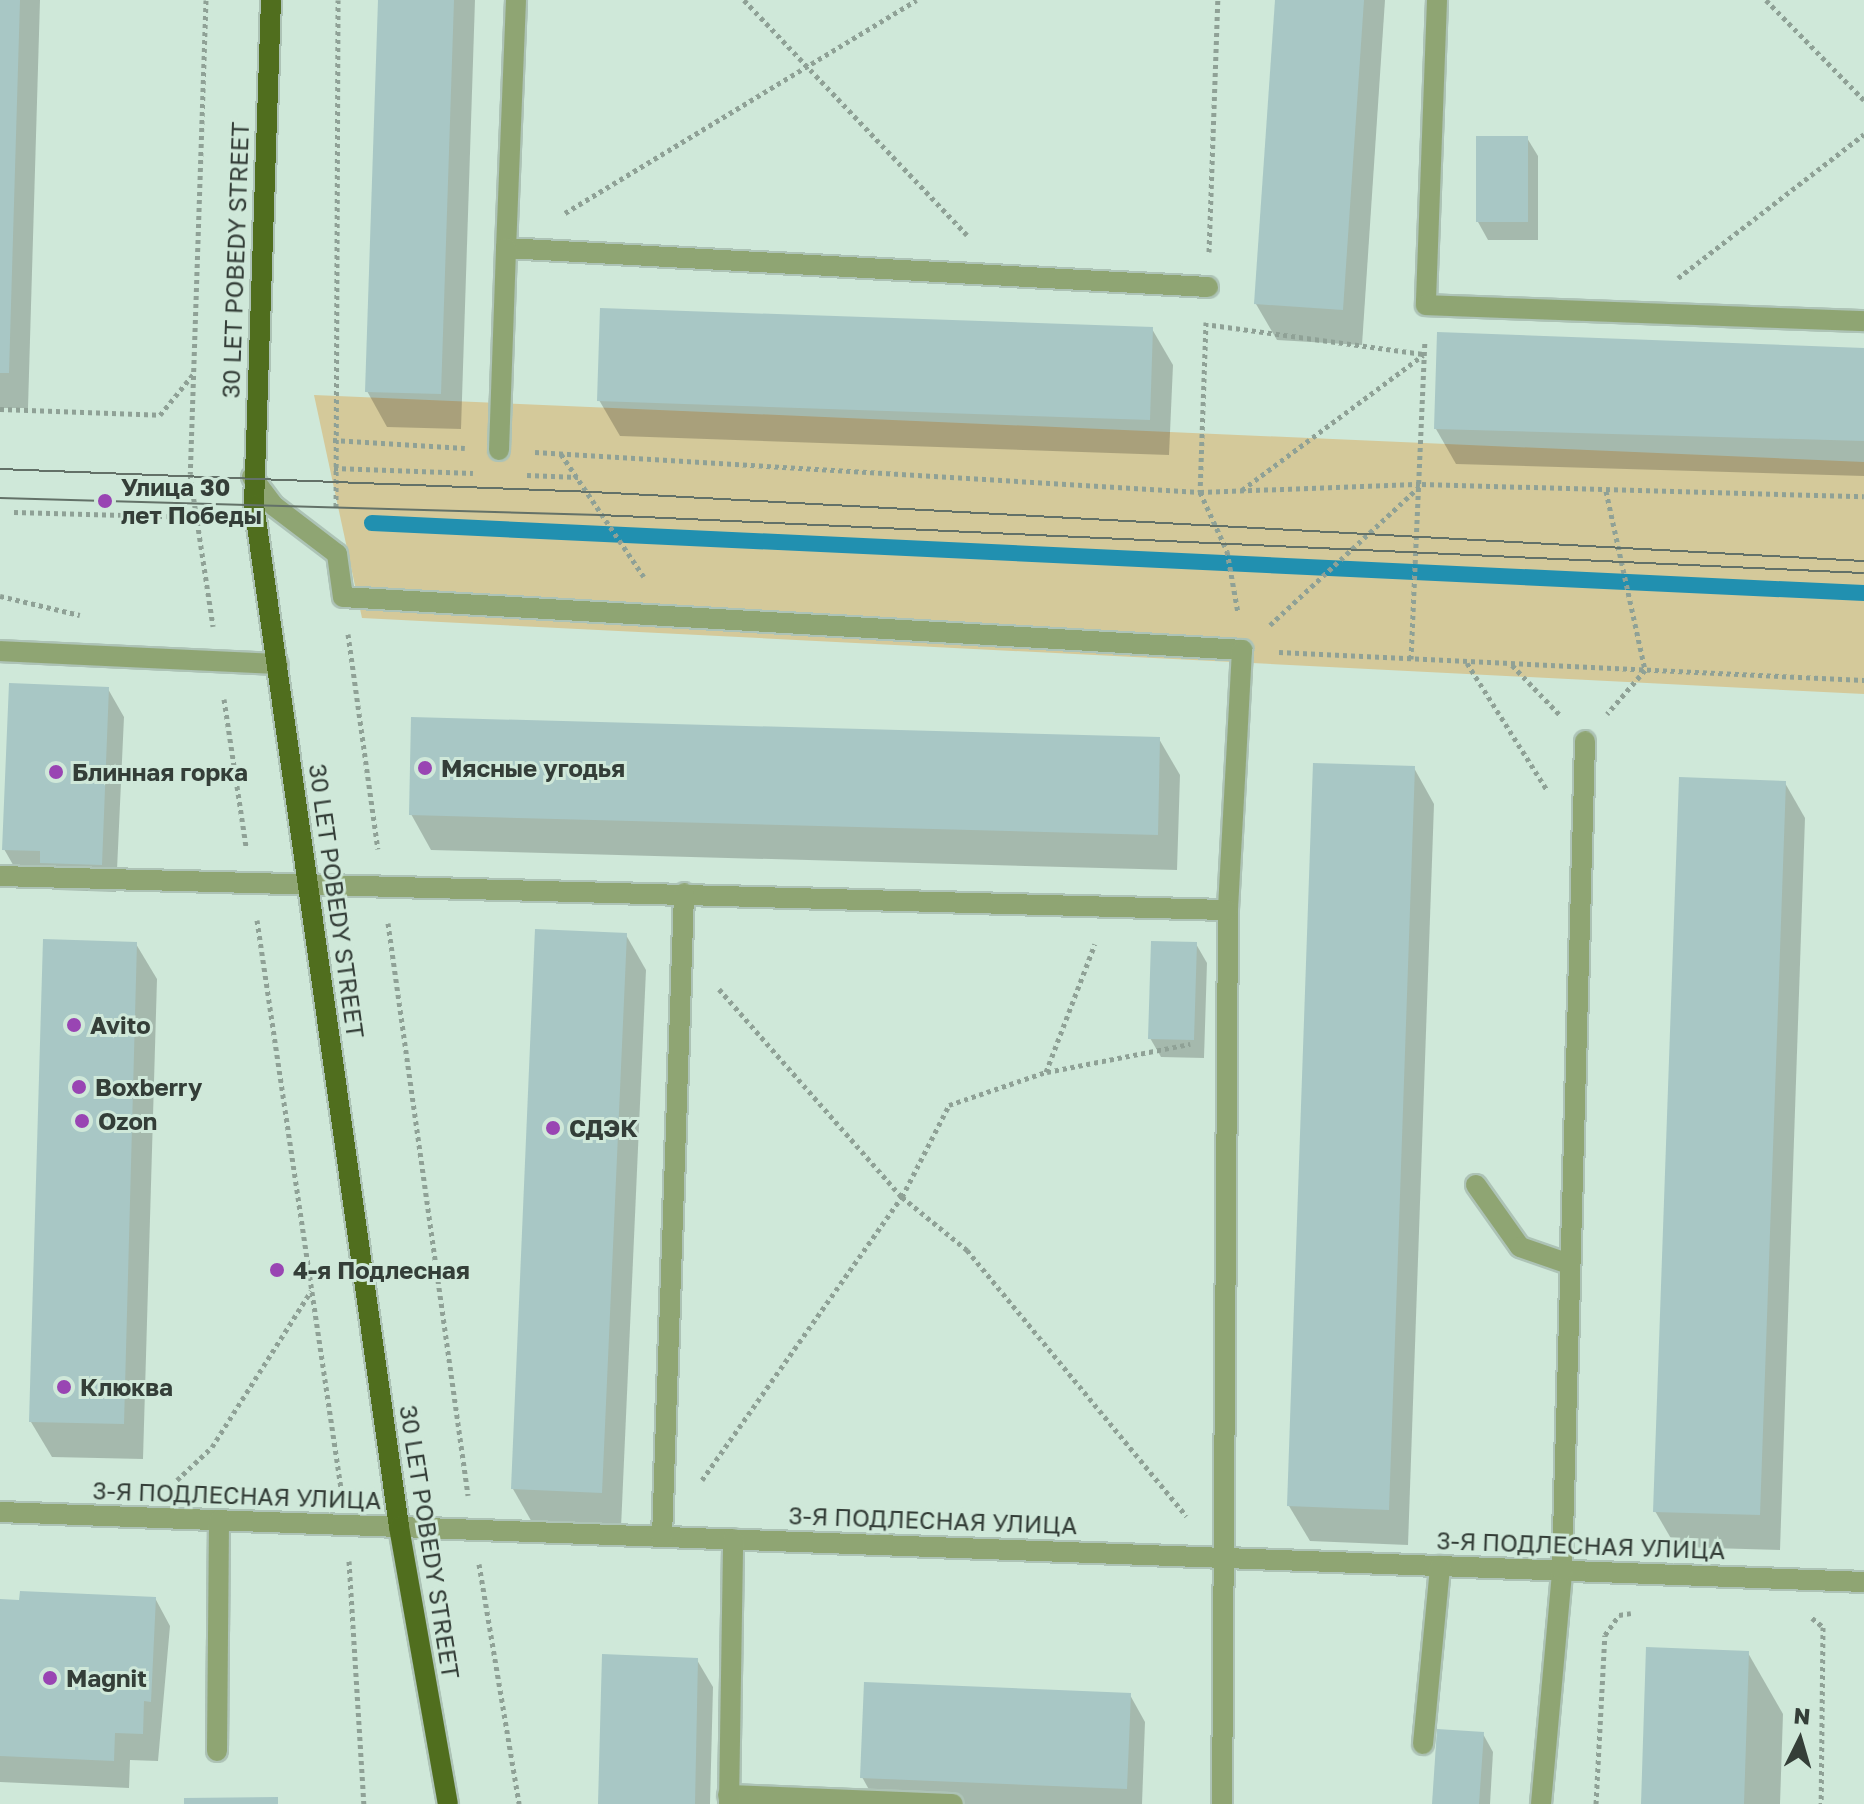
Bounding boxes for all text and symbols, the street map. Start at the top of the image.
street label: 30 LET POBEDY STREET [216,121,254,399]
place label: Улица 30 лет Победы [121,473,262,529]
marker: Улица 30 лет Победы [96,492,114,510]
place label: Мясные угодья [441,754,625,782]
place label: Блинная горка [72,758,248,786]
marker: Мясные угодья [416,759,434,777]
street label: 30 LET POBEDY STREET [303,762,371,1040]
marker: Блинная горка [47,763,65,781]
place label: Avito [90,1011,151,1039]
marker: Avito [65,1016,83,1034]
place label: Boxberry [95,1073,202,1101]
marker: Boxberry [70,1078,88,1096]
place label: Ozon [98,1107,157,1135]
marker: Ozon [73,1112,91,1130]
place label: СДЭК [569,1114,638,1142]
marker: СДЭК [544,1119,562,1137]
place label: 4-я Подлесная [293,1256,470,1284]
marker: 4-я Подлесная [268,1261,286,1279]
place label: Клюква [80,1373,173,1401]
marker: Клюква [55,1378,73,1396]
street label: 30 LET POBEDY STREET [394,1403,466,1681]
street label: 3-Я ПОДЛЕСНАЯ УЛИЦА [92,1476,382,1514]
street label: 3-Я ПОДЛЕСНАЯ УЛИЦА [788,1501,1078,1539]
street label: 3-Я ПОДЛЕСНАЯ УЛИЦА [1436,1526,1726,1564]
place label: Magnit [66,1664,147,1692]
marker: Magnit [41,1669,59,1687]
north arrow [1760,1700,1840,1780]
text: N [1793,1701,1812,1730]

